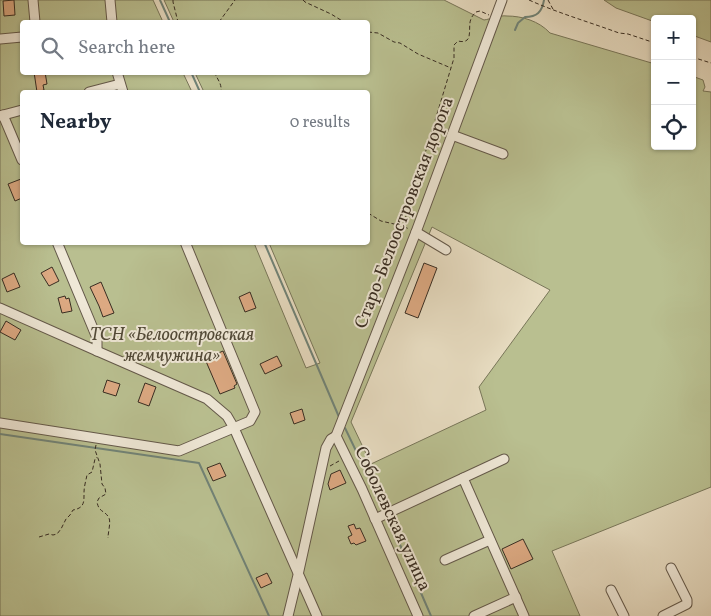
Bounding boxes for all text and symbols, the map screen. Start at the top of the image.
map controls [651,15,696,150]
button: + [651,15,696,60]
search box [20,20,370,75]
icon: search [38,34,66,62]
text: Search here [78,35,175,61]
button: − [651,60,696,105]
street label: Старо-Белоостровская дорога [349,94,461,332]
button: locate [651,105,696,150]
text: Nearby [40,108,111,137]
text: 0 results [290,112,350,134]
park label: ТСН «Белоостровская жемчужина» [90,323,254,369]
street label: Соболевская улица [347,443,437,595]

